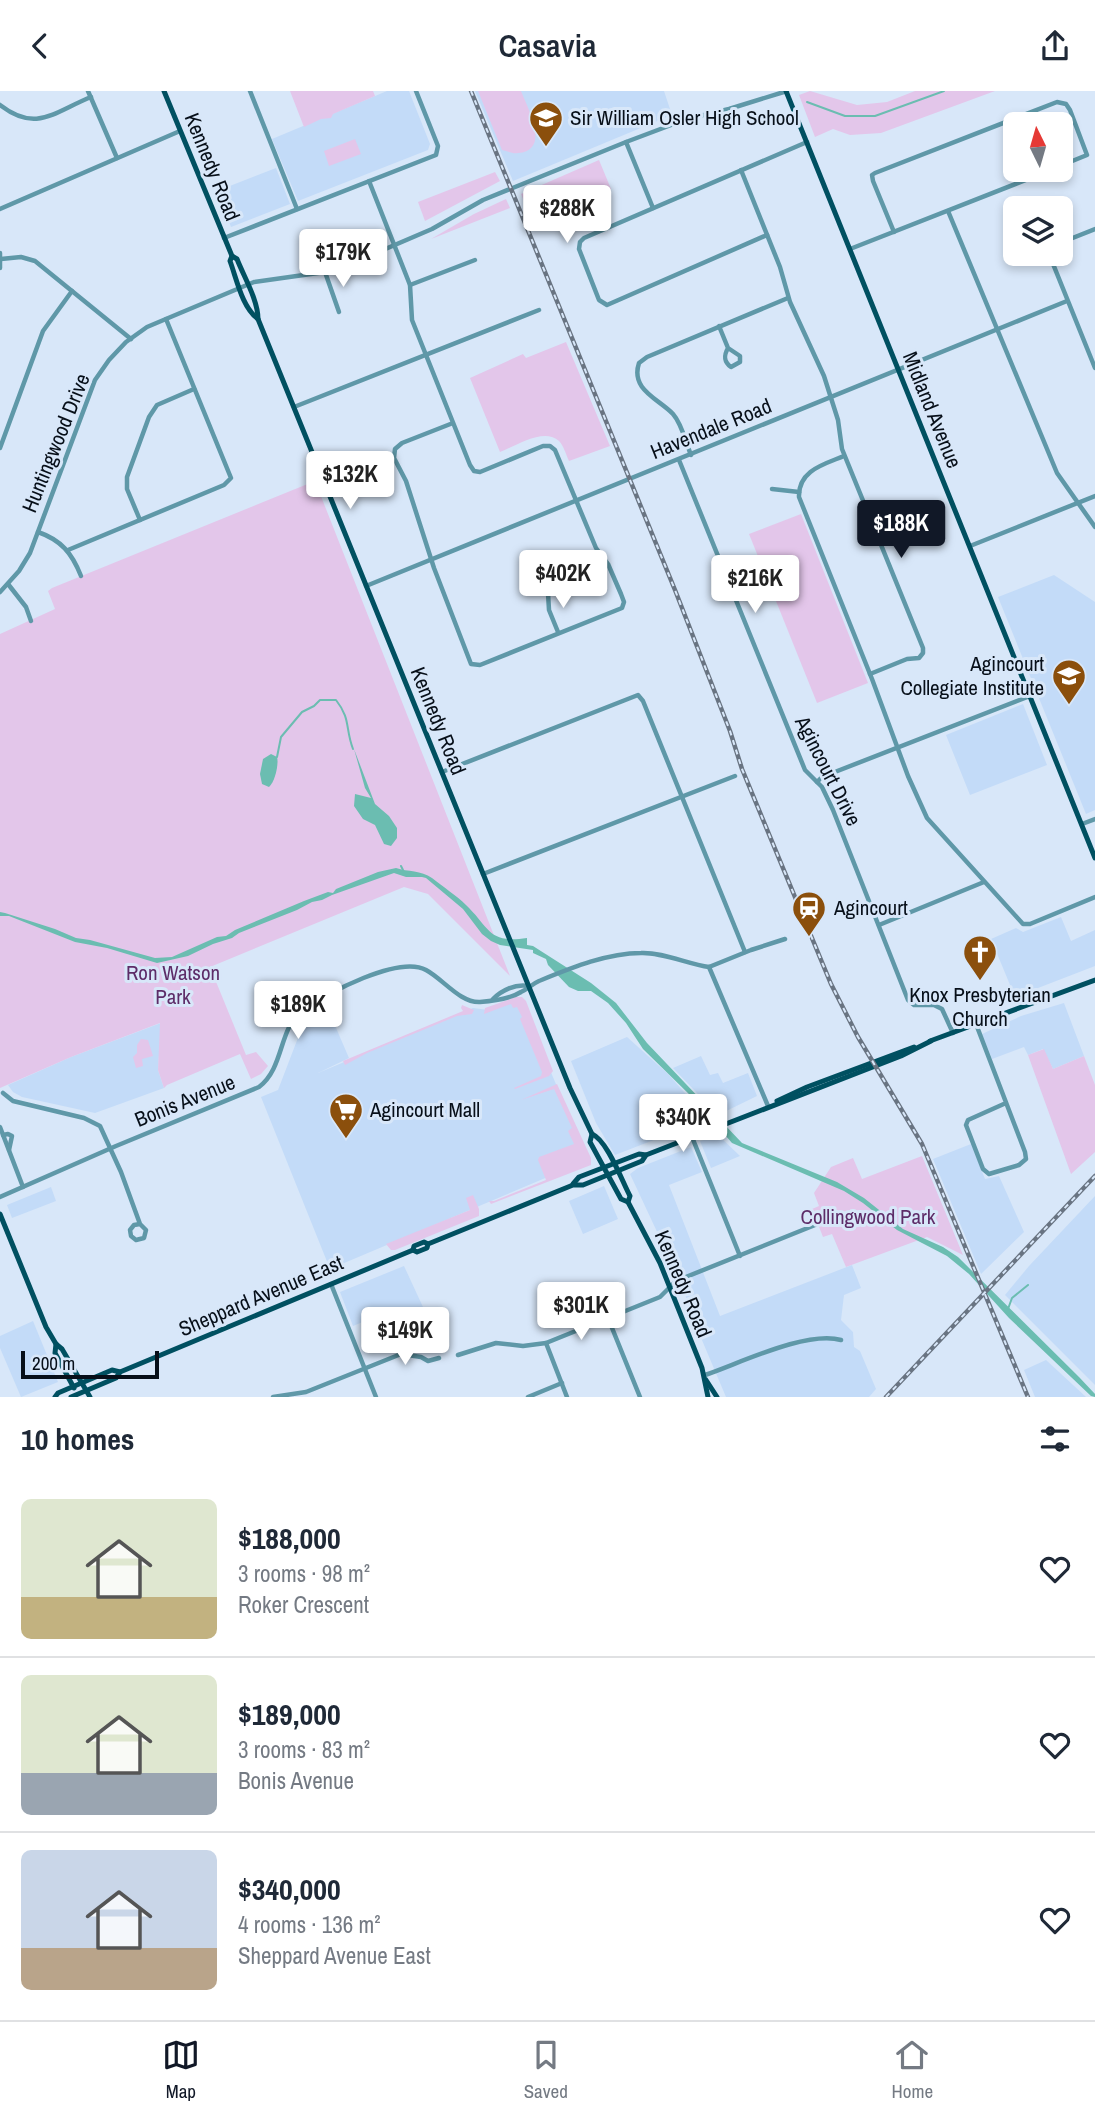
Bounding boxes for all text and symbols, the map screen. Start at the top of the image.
text: Casavia [498,24,597,67]
icon: back [21,27,59,65]
icon: share [1036,27,1074,65]
school or university icon: Sir William Osler High School [527,99,565,148]
place label: Sir William Osler High School [570,103,799,132]
street label: Kennedy Road [178,109,247,225]
north arrow [1003,112,1073,182]
map controls [1003,112,1073,266]
pin: $288K [518,185,616,245]
text: $288K [539,192,595,223]
button: layers [1003,196,1073,266]
pin: $179K [294,229,392,289]
text: $179K [315,236,371,267]
street label: Midland Avenue [896,347,969,472]
street label: Huntingwood Drive [14,369,97,517]
street label: Havendale Road [646,391,776,466]
pin: $132K [301,451,399,511]
text: $132K [322,458,378,489]
pin: $188K [852,501,950,560]
text: $188K [873,507,929,538]
pin: $402K [514,551,612,610]
pin: $216K [706,555,804,615]
text: $402K [535,557,591,588]
text: $216K [727,562,783,593]
place label: Agincourt Collegiate Institute [900,649,1044,702]
school or university icon: Agincourt Collegiate Institute [1050,657,1088,706]
street label: Kennedy Road [404,663,473,779]
street label: Agincourt Drive [788,710,869,831]
station icon: Agincourt [790,889,828,938]
place label: Agincourt [833,893,908,922]
church icon: Knox Presbyterian Church [961,933,999,982]
park label: Ron Watson Park [126,958,220,1011]
place label: Knox Presbyterian Church [909,980,1051,1033]
pin: $189K [249,981,347,1041]
text: $189K [270,988,326,1019]
street label: Bonis Avenue [130,1067,239,1134]
supermarket icon: Agincourt Mall [327,1091,365,1140]
place label: Agincourt Mall [369,1095,480,1124]
pin: $340K [634,1095,732,1154]
text: $340K [655,1101,711,1132]
park label: Collingwood Park [801,1202,936,1231]
street label: Kennedy Road [648,1226,719,1342]
street label: Sheppard Avenue East [174,1248,348,1343]
pin: $301K [532,1283,630,1342]
text: $301K [553,1289,609,1320]
pin: $149K [356,1307,454,1367]
text: $149K [377,1314,433,1345]
scale bar [21,1348,159,1380]
text: 200 m [32,1350,75,1376]
text: 10 homes [21,1419,135,1459]
icon: filters [1036,1420,1074,1458]
text: $188,000 [238,1518,341,1558]
icon: home [77,1527,161,1611]
icon: heart [1036,1550,1074,1588]
text: 3 rooms · 98 m² [238,1558,370,1589]
text: Roker Crescent [238,1589,369,1620]
text: $189,000 [238,1694,341,1734]
icon: home [77,1703,161,1787]
icon: heart [1036,1726,1074,1764]
text: 3 rooms · 83 m² [238,1734,370,1765]
text: Bonis Avenue [238,1765,354,1796]
text: $340,000 [238,1869,341,1909]
icon: home [77,1878,161,1962]
icon: heart [1036,1901,1074,1939]
text: 4 rooms · 136 m² [238,1909,381,1940]
text: Sheppard Avenue East [238,1940,431,1971]
tab: Map [162,2036,200,2104]
tab: Saved [524,2036,568,2104]
tab: Home [892,2036,933,2104]

